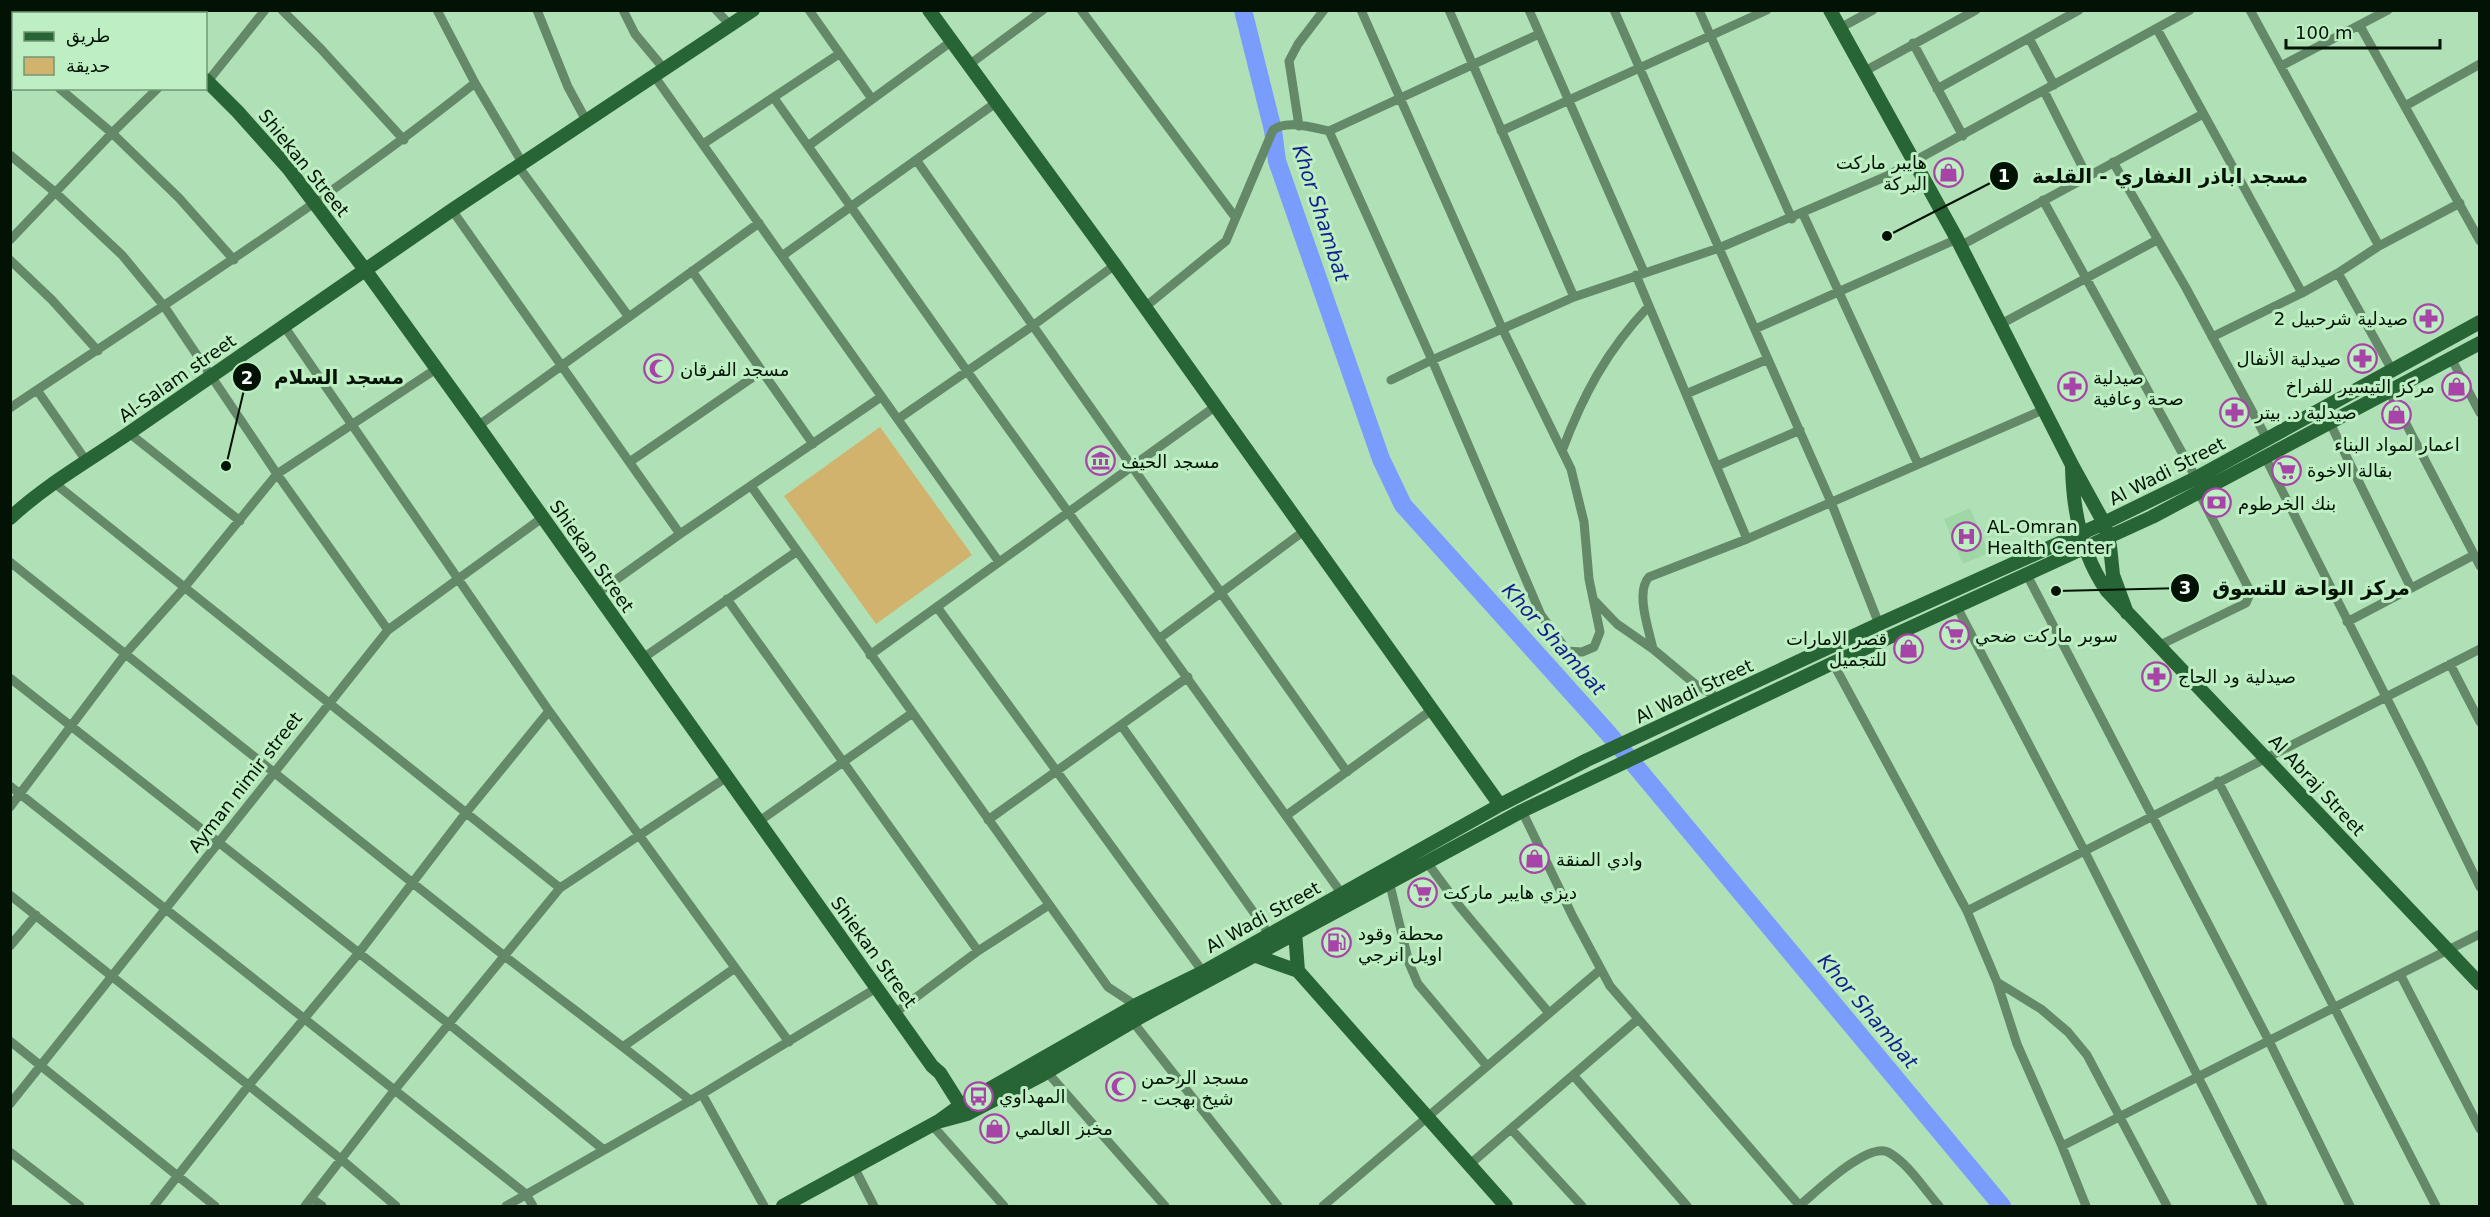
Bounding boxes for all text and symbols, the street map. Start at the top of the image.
legend [12,12,207,90]
scale bar [2286,12,2440,50]
text: 100 m [2295,22,2353,43]
text: طريق [66,25,110,47]
text: حديقة [66,55,110,76]
street label: Shiekan Street [254,105,354,221]
water label: Khor Shambat [1288,142,1355,286]
place label: هايبر ماركت البركة [1836,152,1927,195]
shop icon: هايبر ماركت البركة [1932,156,1964,188]
callout: مسجد اباذر الغفاري - القلعة [1989,157,2320,195]
text: مسجد اباذر الغفاري - القلعة [2032,164,2308,189]
text: 1 [1998,165,2010,186]
pharmacy icon: صيدلية شرحبيل 2 [2413,302,2445,334]
place label: صيدلية شرحبيل 2 [2274,308,2408,330]
street label: Al-Salam street [114,330,240,426]
pharmacy icon: صيدلية الأنفال [2346,342,2378,374]
place label: صيدلية الأنفال [2237,348,2341,369]
mosque icon: مسجد الفرقان [643,353,675,385]
callout: مسجد السلام [232,358,416,396]
place label: مسجد الفرقان [680,359,789,381]
text: مسجد السلام [274,365,404,389]
text: 2 [241,367,253,388]
place label: صيدلية صحة وعافية [2093,367,2184,410]
shop icon: مركز التيسير للفراخ [2440,370,2472,402]
pharmacy icon: صيدلية صحة وعافية [2056,371,2088,403]
place label: مركز التيسير للفراخ [2286,376,2435,398]
pharmacy icon: صيدلية د. بيتر [2218,396,2250,428]
shop icon: اعمار لمواد البناء [2381,399,2413,431]
place label: صيدلية د. بيتر [2254,402,2357,424]
street label: Al Wadi Street [2105,433,2229,509]
place label: اعمار لمواد البناء [2334,434,2460,456]
museum icon: مسجد الحيف [1084,445,1116,477]
place label: مسجد الحيف [1121,451,1220,472]
supermarket icon: بقالة الاخوة [2270,454,2302,486]
place label: بقالة الاخوة [2307,460,2393,482]
bank icon: بنك الخرطوم [2201,487,2233,519]
place label: بنك الخرطوم [2238,493,2336,515]
street label: Shiekan Street [546,496,638,616]
place label: AL-Omran Health Center [1987,516,2113,558]
hospital icon: AL-Omran Health Center [1950,520,1982,552]
callout: مركز الواحة للتسوق [2170,569,2421,607]
text: مركز الواحة للتسوق [2212,576,2410,600]
text: 3 [2179,577,2191,598]
water label: Khor Shambat [1497,578,1611,701]
supermarket icon: سوبر ماركت ضحي [1938,619,1970,651]
place label: سوبر ماركت ضحي [1975,625,2118,647]
place label: قصر الامارات للتجميل [1786,628,1887,670]
shop icon: قصر الامارات للتجميل [1892,632,1924,664]
street label: Al Wadi Street [1632,655,1756,727]
pharmacy icon: صيدلية ود الحاج [2141,660,2173,692]
place label: صيدلية ود الحاج [2178,666,2296,688]
street label: Ayman nimir street [184,708,306,856]
street label: Al Abraj Street [2265,730,2369,840]
shop icon: وادي المنقة [1519,843,1551,875]
place label: وادي المنقة [1556,849,1643,871]
supermarket icon: ديزي هايبر ماركت [1406,876,1438,908]
street label: Al Wadi Street [1202,877,1324,957]
place label: ديزي هايبر ماركت [1443,882,1577,904]
street label: Shiekan Street [827,892,921,1012]
place label: محطة وقود اويل انرجي [1358,923,1444,966]
fuel station icon: محطة وقود اويل انرجي [1321,927,1353,959]
water label: Khor Shambat [1813,949,1924,1074]
place label: مسجد الرحمن - شيخ بهجت [1141,1067,1249,1110]
mosque icon: مسجد الرحمن - شيخ بهجت [1104,1071,1136,1103]
bus stop icon: المهداوي [962,1080,994,1112]
place label: المهداوي [999,1086,1065,1108]
shop icon: مخبز العالمي [978,1112,1010,1144]
place label: مخبز العالمي [1015,1118,1113,1140]

